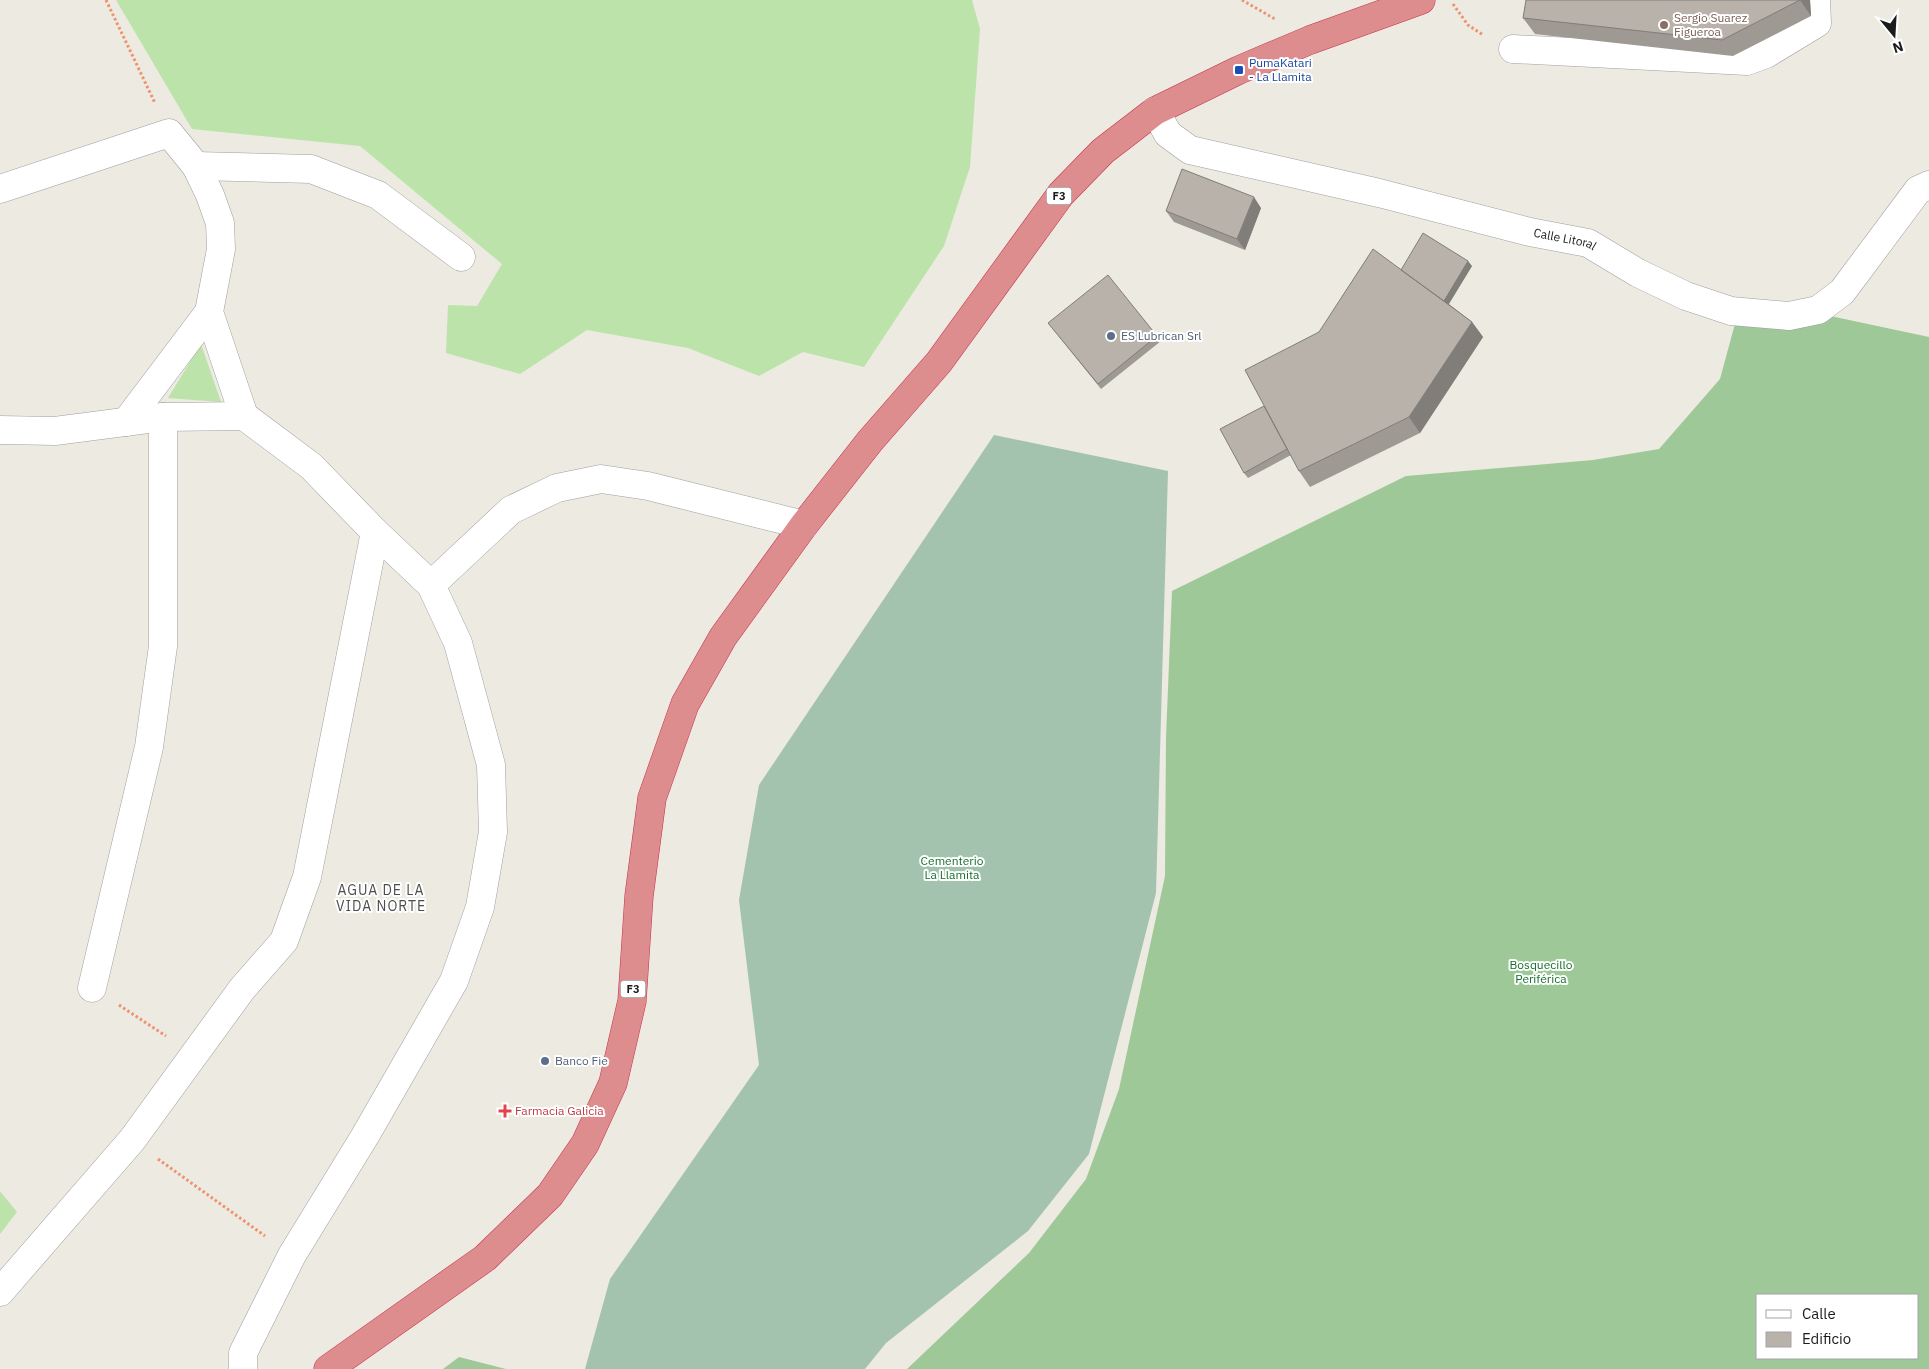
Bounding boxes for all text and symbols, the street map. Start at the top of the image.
place label: Sergio Suarez Figueroa [1674,10,1748,39]
north arrow [1869,10,1919,60]
marker: Sergio Suarez Figueroa [1658,19,1670,31]
text: N [1890,37,1906,57]
place label: PumaKatari - La Llamita [1249,55,1312,84]
marker: PumaKatari - La Llamita [1233,64,1245,76]
road number: F3 [1046,188,1072,205]
street label: Calle Litoral [1532,225,1599,253]
place label: ES Lubrican Srl [1121,328,1202,343]
marker: ES Lubrican Srl [1105,330,1117,342]
park label: Cementerio La Llamita [921,853,984,882]
district label: AGUA DE LA VIDA NORTE [336,881,426,915]
park label: Bosquecillo Periférica [1510,957,1573,986]
road number: F3 [620,981,646,998]
place label: Banco Fie [555,1053,608,1068]
marker: Banco Fie [539,1055,551,1067]
place label: Farmacia Galicia [515,1103,604,1118]
marker: Farmacia Galicia [499,1105,511,1117]
legend [1756,1294,1919,1359]
text: Calle [1802,1304,1836,1323]
text: Edificio [1802,1329,1851,1348]

